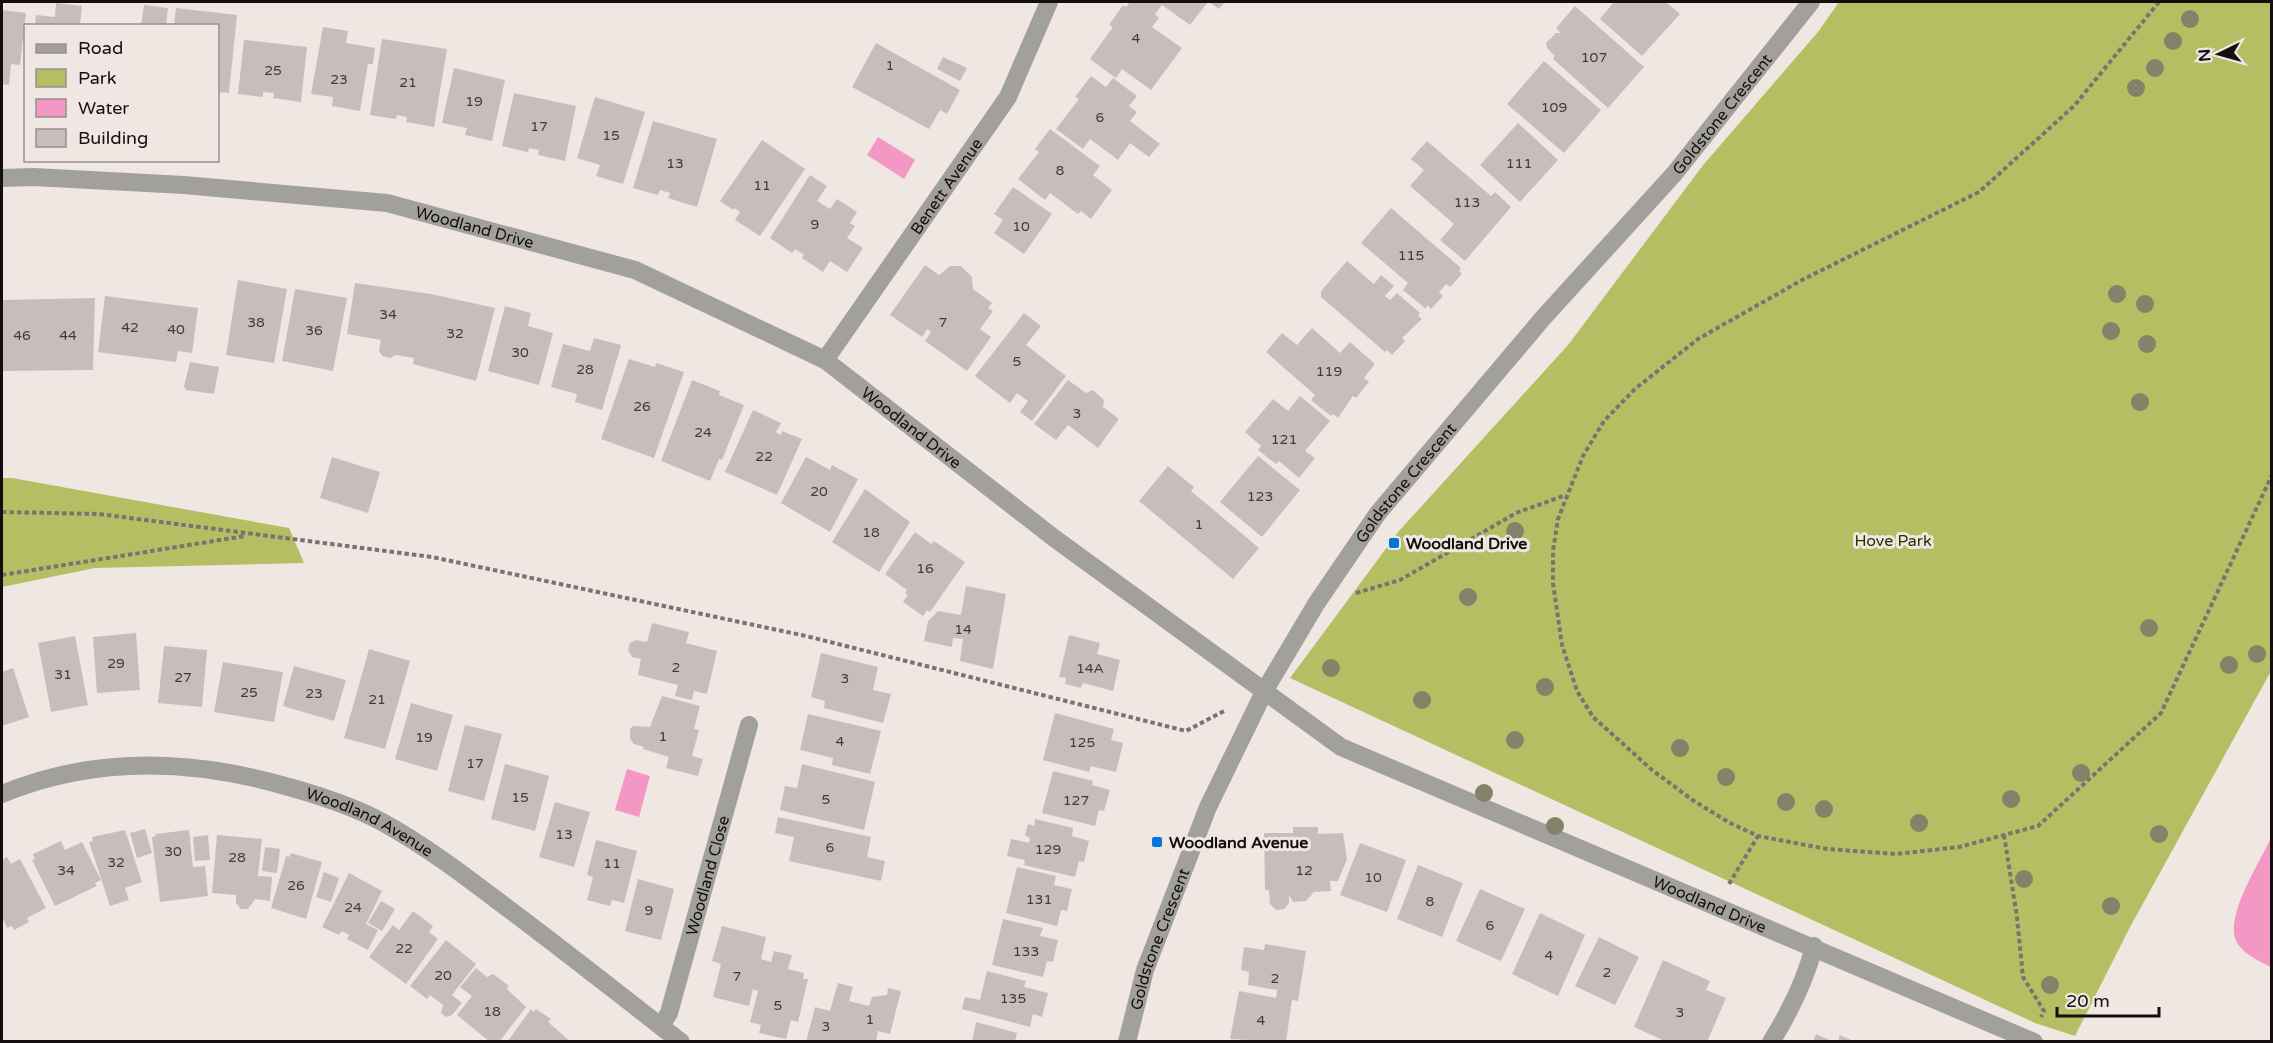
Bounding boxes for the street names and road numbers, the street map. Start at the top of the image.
street label: Goldstone Crescent [1668,50,1777,179]
street label: Benett Avenue [907,135,987,238]
street label: Woodland Drive [413,202,536,253]
street label: Woodland Drive [857,383,965,473]
street label: Goldstone Crescent [1352,419,1461,547]
street label: Woodland Avenue [303,783,437,862]
street label: Woodland Close [682,813,734,938]
street label: Goldstone Crescent [1126,866,1194,1012]
street label: Woodland Drive [1650,872,1769,938]

